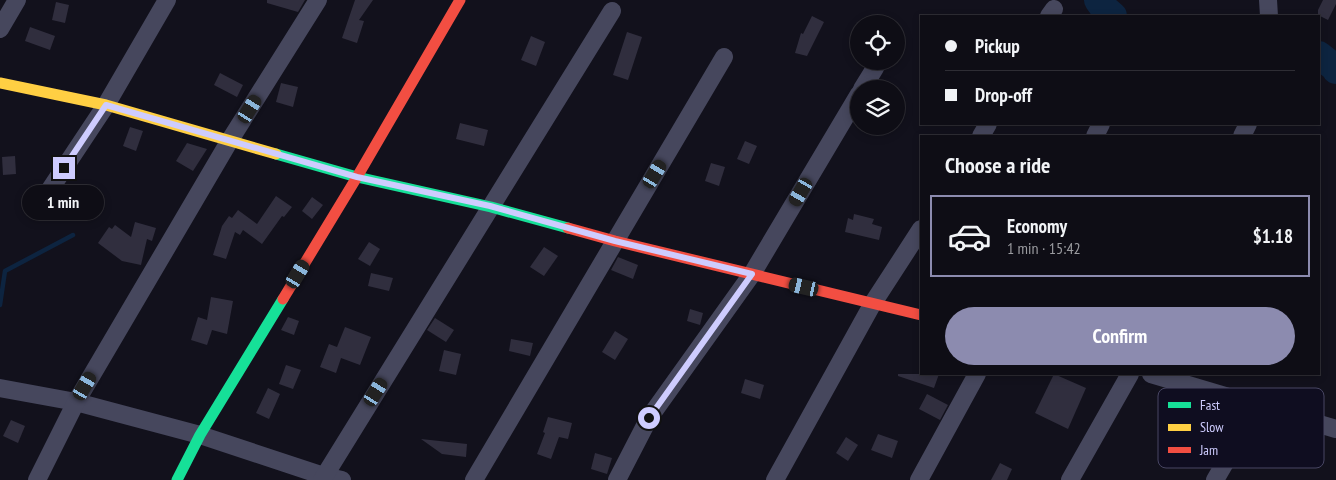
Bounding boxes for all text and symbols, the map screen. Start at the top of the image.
map controls [850,15,905,135]
button: locate [850,15,905,70]
text: Pickup [975,34,1020,58]
button: layers [850,80,905,135]
text: Drop-off [975,83,1032,107]
car [235,92,264,126]
text: Choose a ride [945,151,1050,179]
route end [53,157,75,179]
car [640,157,669,191]
car [787,175,814,209]
callout: 1 min [23,186,105,220]
text: 1 min [47,192,79,212]
icon: car [947,214,992,259]
text: Economy [1007,214,1067,238]
text: $1.18 [1253,224,1293,248]
text: 1 min · 15:42 [1007,238,1081,258]
car [283,257,312,291]
car [787,276,820,298]
button: Confirm [945,307,1295,365]
car [71,369,98,403]
car [361,375,390,409]
legend [1158,388,1324,468]
text: Fast [1200,396,1220,414]
route start [638,407,660,429]
text: Slow [1200,418,1224,436]
text: Jam [1199,441,1218,459]

